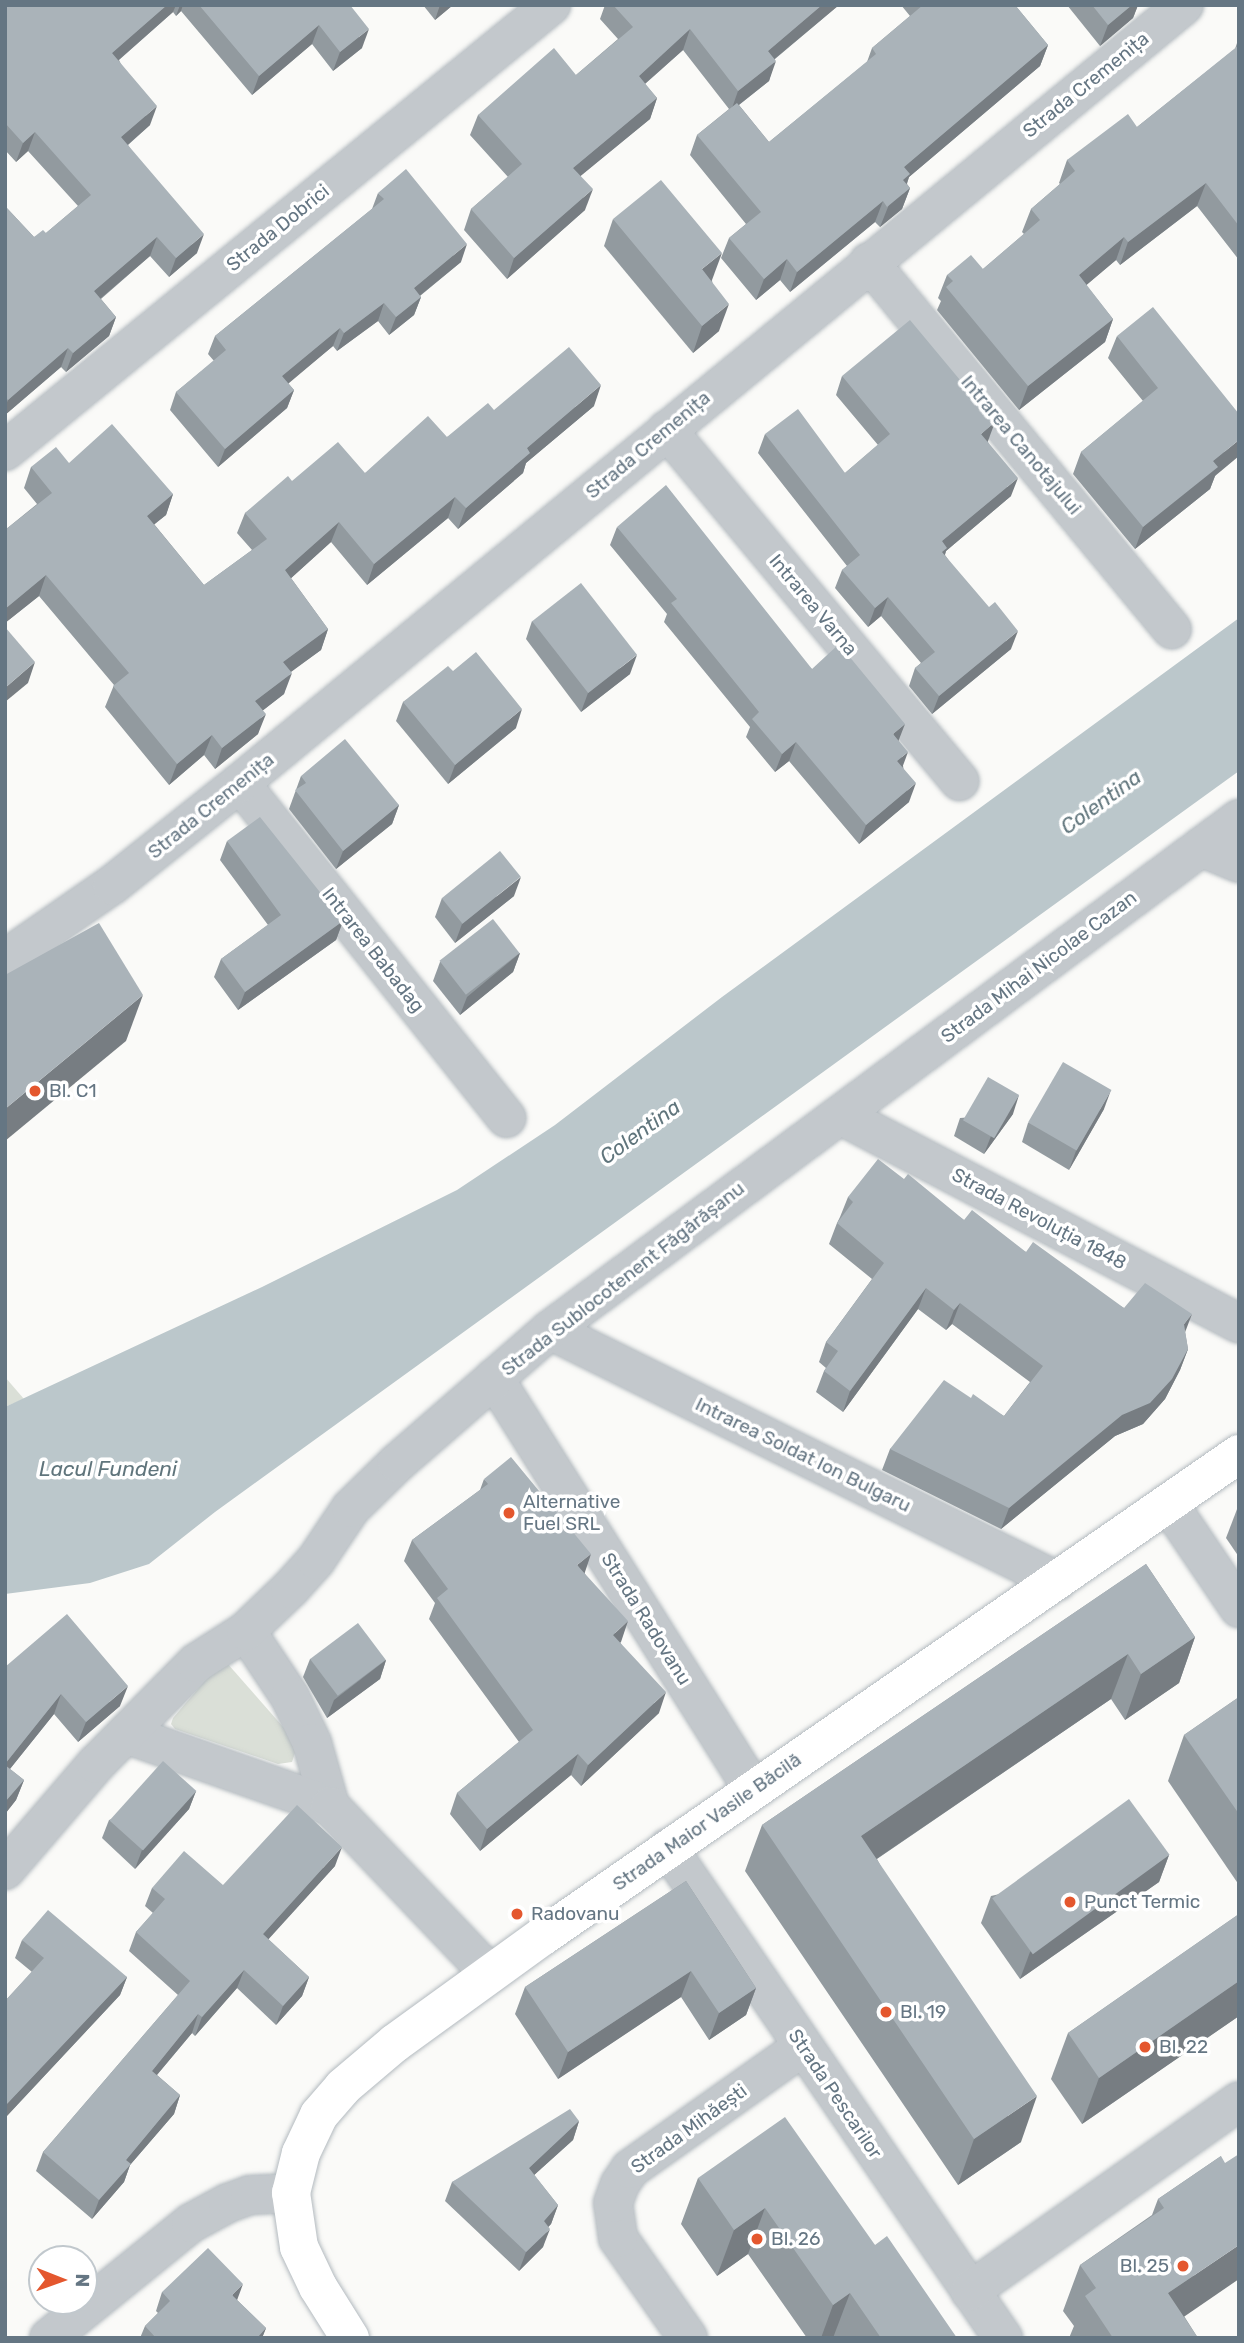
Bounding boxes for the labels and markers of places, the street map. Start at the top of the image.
place label: Bl. C1 [49,1080,97,1102]
marker: Bl. C1 [27,1083,43,1099]
place label: Alternative Fuel SRL [523,1491,620,1535]
marker: Alternative Fuel SRL [501,1505,517,1521]
place label: Punct Termic [1084,1891,1201,1913]
marker: Punct Termic [1062,1894,1078,1910]
place label: Radovanu [531,1903,619,1925]
marker: Radovanu [509,1906,525,1922]
place label: Bl. 19 [900,2001,946,2023]
marker: Bl. 19 [878,2004,894,2020]
place label: Bl. 22 [1159,2036,1208,2058]
marker: Bl. 22 [1137,2039,1153,2055]
place label: Bl. 26 [771,2228,820,2250]
marker: Bl. 26 [749,2231,765,2247]
place label: Bl. 25 [1120,2255,1169,2277]
marker: Bl. 25 [1175,2258,1191,2274]

